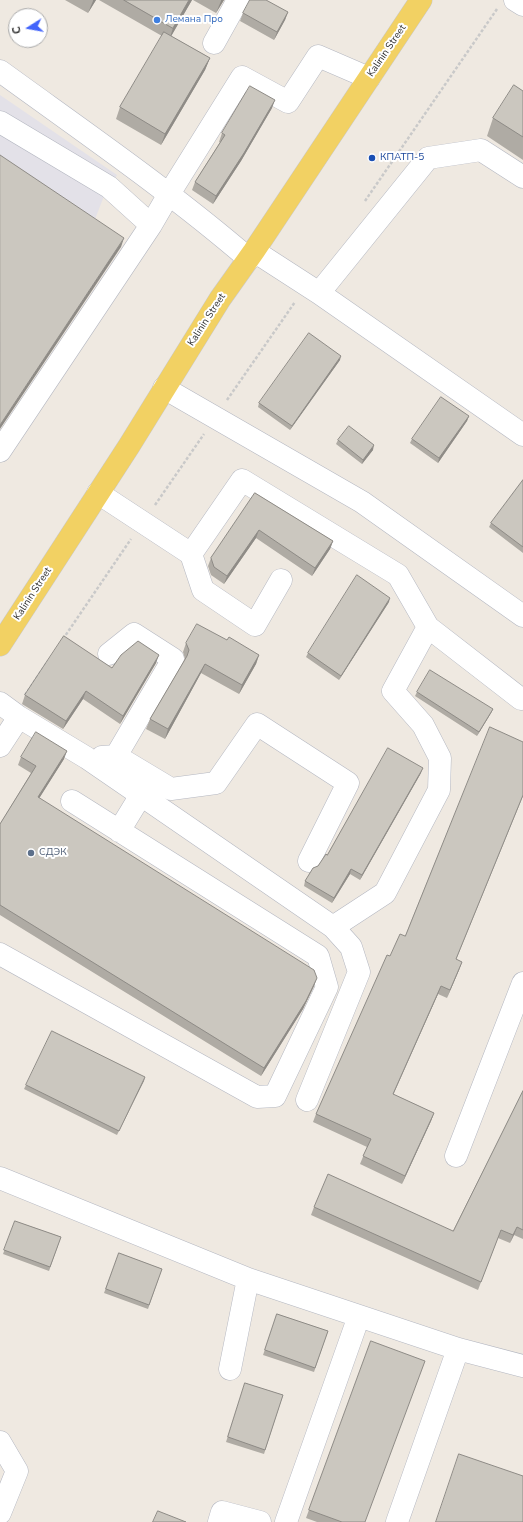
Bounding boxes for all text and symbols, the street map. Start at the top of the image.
north arrow [8,8,48,48]
place label: Лемана Про [165,14,223,26]
marker: Лемана Про [152,15,162,25]
street label: Kalinin Street [365,23,409,79]
text: С [9,25,25,35]
place label: КПАТП-5 [380,152,424,164]
marker: КПАТП-5 [367,153,377,163]
street label: Kalinin Street [186,291,228,349]
street label: Kalinin Street [12,565,54,623]
place label: СДЭК [39,847,67,859]
marker: СДЭК [26,848,36,858]

